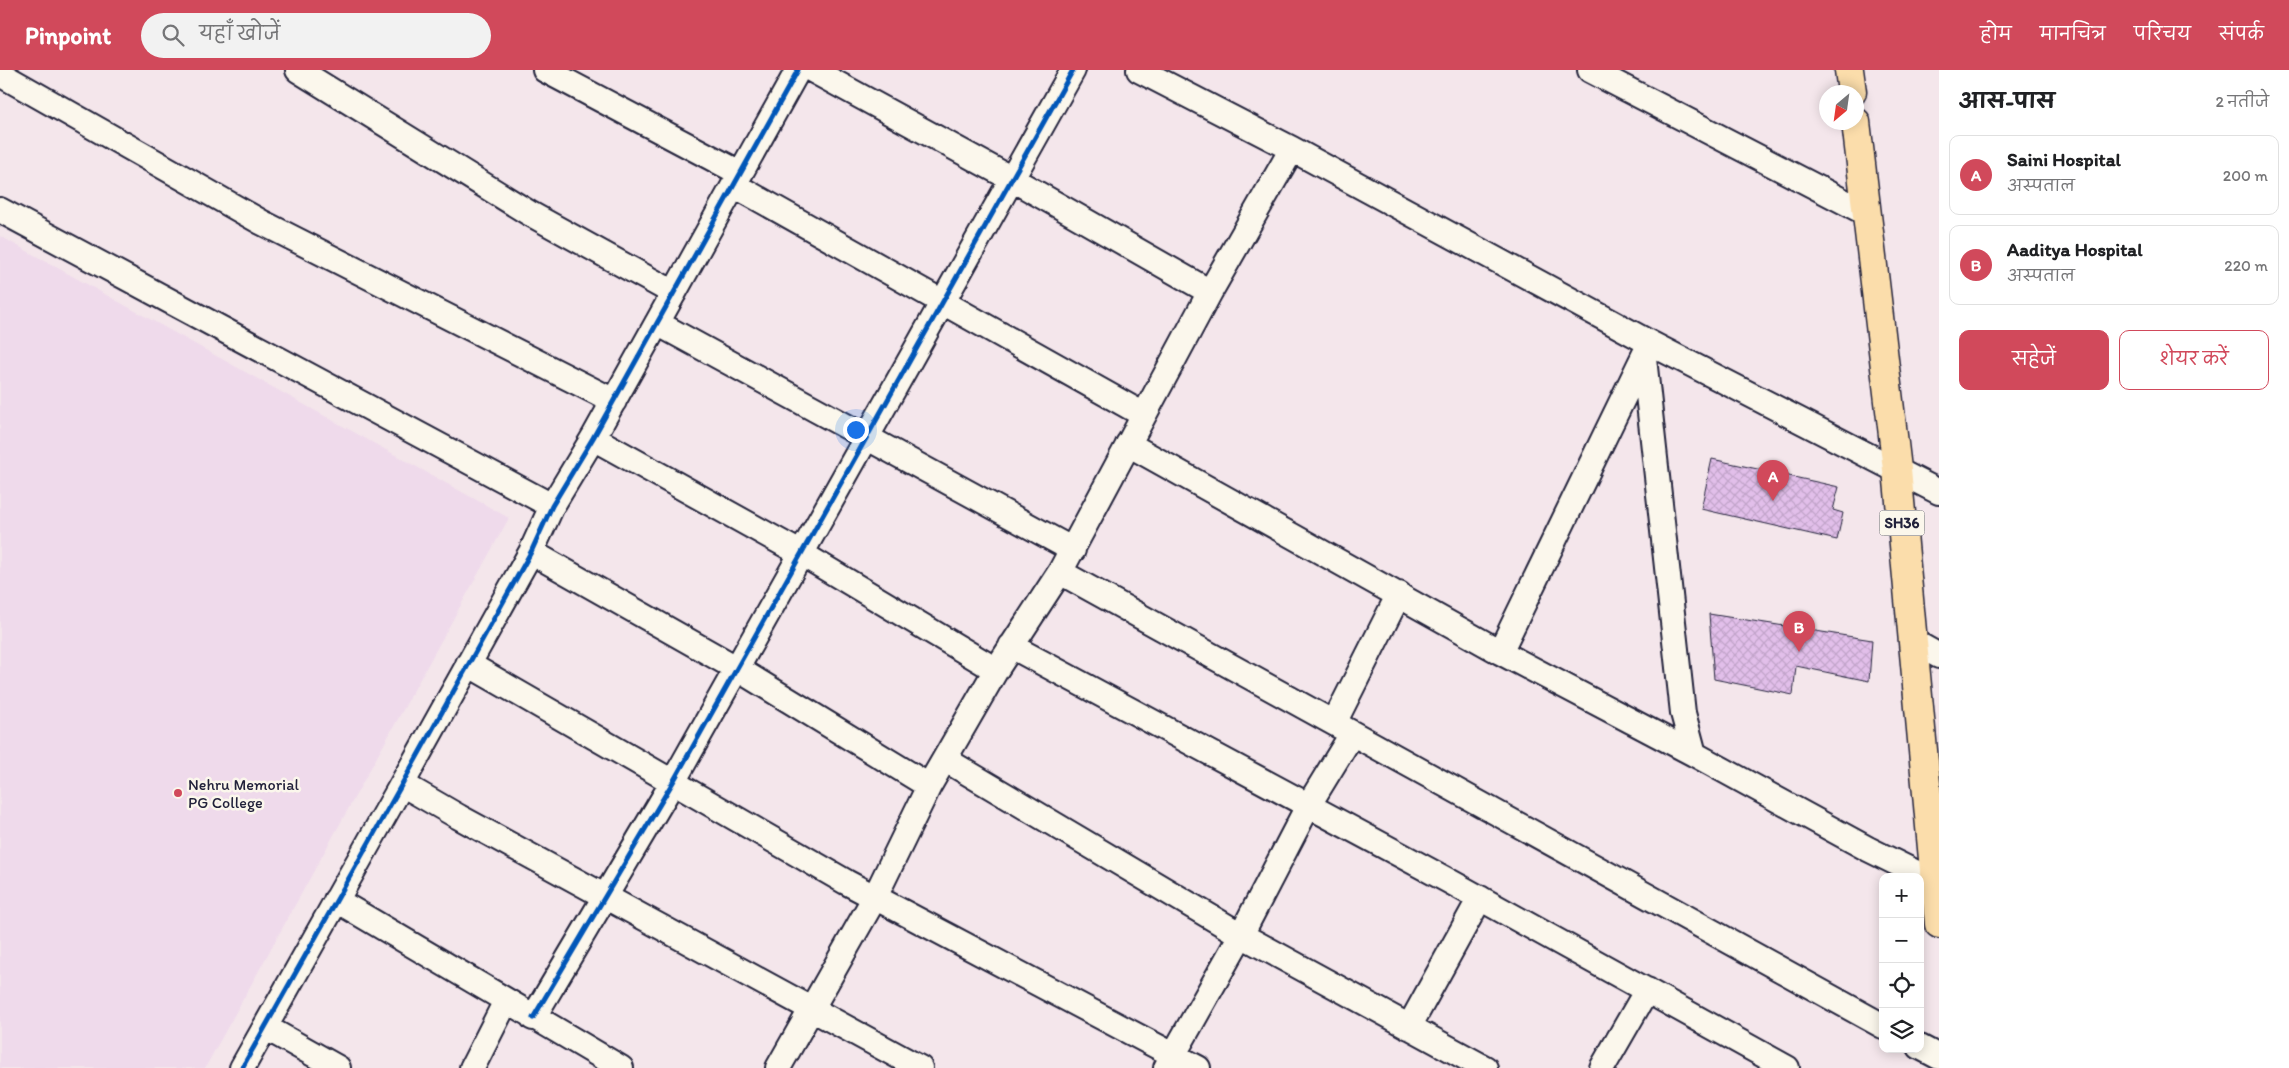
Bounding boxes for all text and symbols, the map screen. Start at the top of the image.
search box [141,13,491,58]
text: Pinpoint [25,21,111,50]
icon: search [159,21,187,49]
text: यहाँ खोजें [199,22,280,45]
text: होम [1980,23,2012,45]
text: मानचित्र [2040,23,2106,45]
text: परिचय [2134,23,2191,45]
text: संपर्क [2219,23,2264,45]
north arrow [1819,85,1864,130]
text: आस-पास [1959,88,2055,113]
text: 2 नतीजे [2215,92,2269,111]
text: Saini Hospital [2007,148,2121,171]
text: A [1971,166,1981,185]
text: 200 m [2223,166,2268,185]
text: अस्पताल [2007,176,2075,195]
text: Aaditya Hospital [2007,238,2143,261]
text: B [1971,256,1981,275]
text: 220 m [2224,256,2268,275]
text: अस्पताल [2007,266,2075,285]
button: सहेजें [1959,330,2109,390]
button: शेयर करें [2119,330,2269,390]
your location [843,417,869,443]
pin: A [1757,460,1789,501]
road number: SH36 [1880,510,1924,536]
pin: B [1783,611,1815,652]
place label: Nehru Memorial PG College [188,775,299,812]
marker: Nehru Memorial PG College [172,787,184,799]
map controls [1879,873,1924,1053]
button: + [1879,873,1924,918]
button: − [1879,918,1924,963]
button: locate [1879,963,1924,1008]
button: layers [1879,1008,1924,1053]

